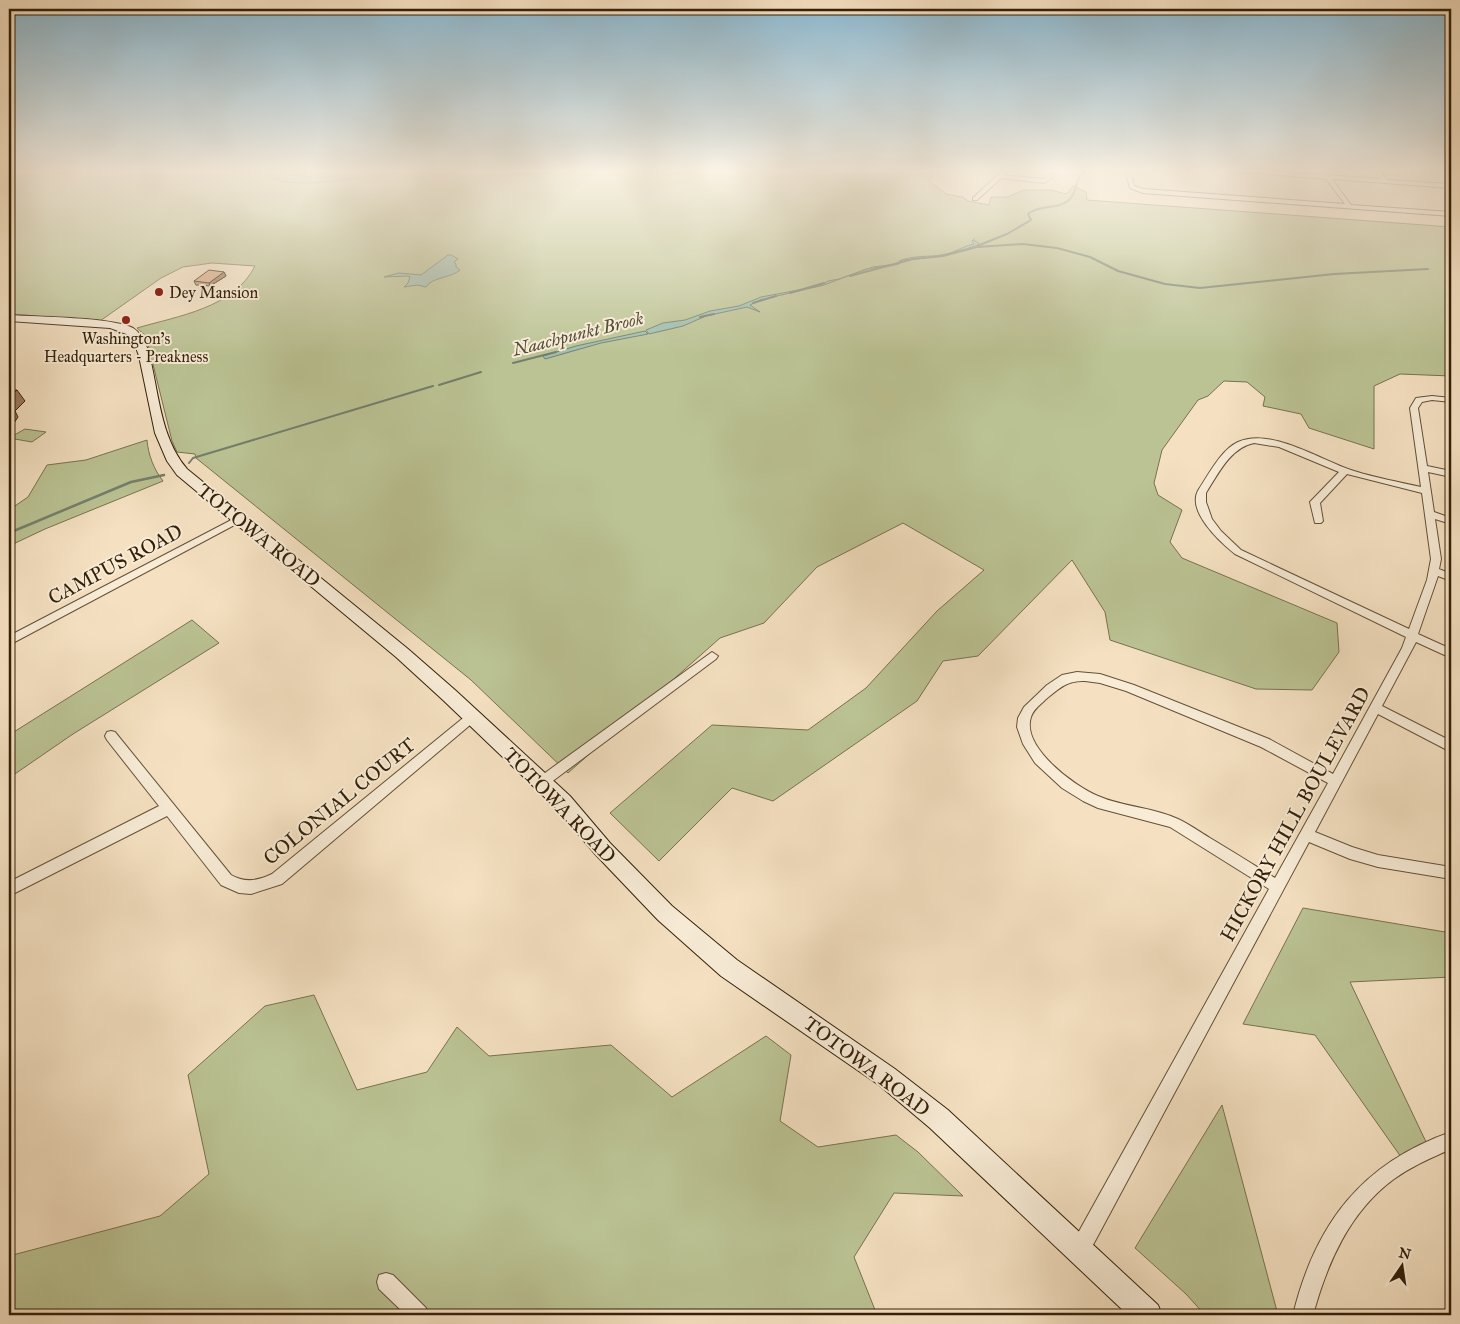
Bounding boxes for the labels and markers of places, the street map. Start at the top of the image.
place label: Dey Mansion [169,283,258,302]
marker: Dey Mansion [153,286,165,298]
marker: Washington's Headquarters - Preakness [120,314,132,326]
place label: Washington's Headquarters - Preakness [44,329,208,367]

